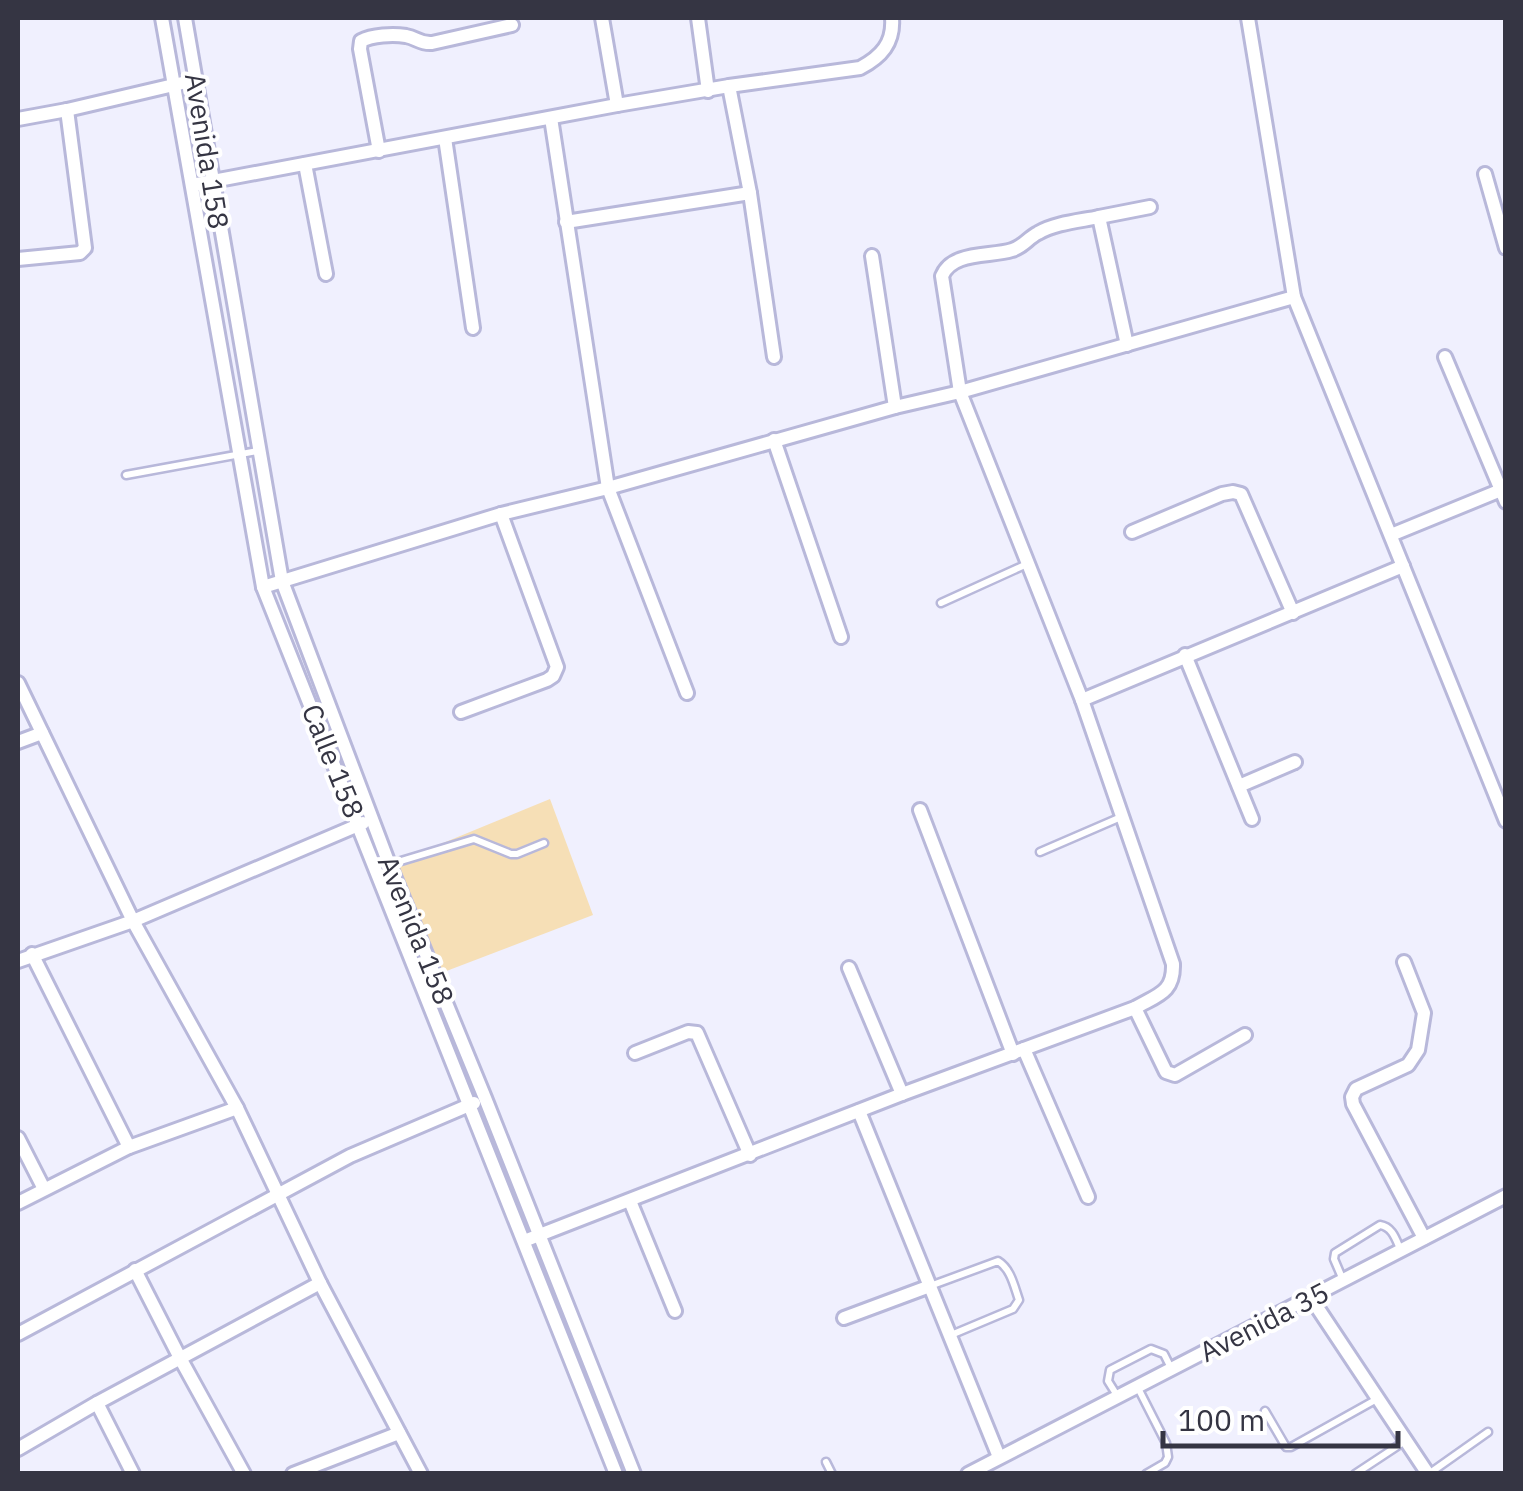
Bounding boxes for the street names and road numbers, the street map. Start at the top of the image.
street label: Avenida 158 [177,70,238,232]
street label: Calle 158 [294,698,373,823]
street label: Avenida 158 [370,850,463,1010]
street label: Avenida 35 [1193,1273,1335,1370]

